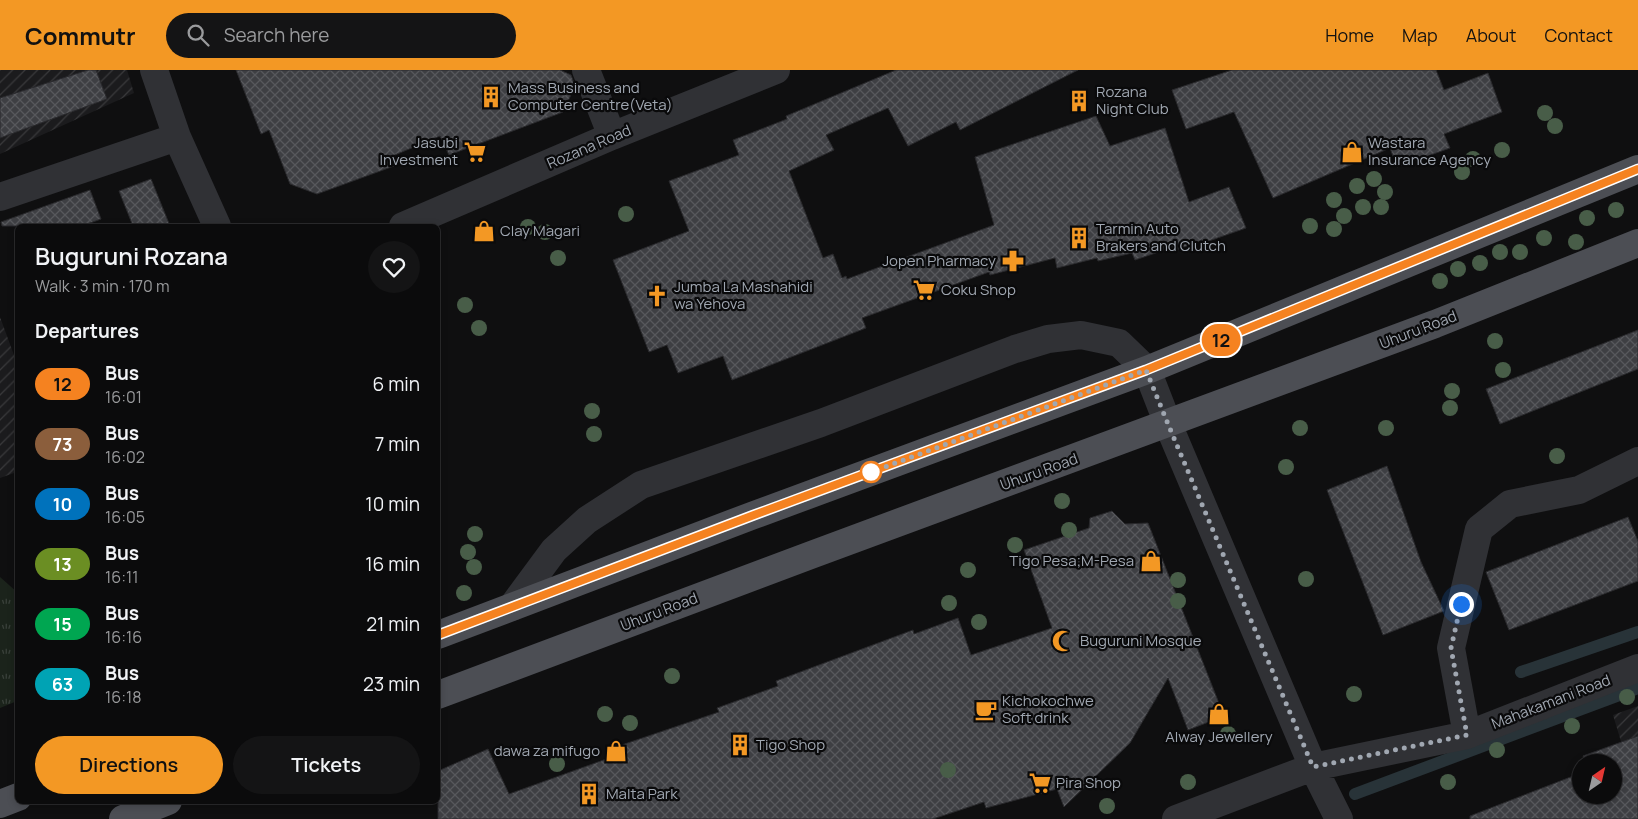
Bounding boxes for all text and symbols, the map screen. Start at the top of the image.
search box [166,13,516,58]
text: Commutr [25,19,136,52]
icon: search [184,21,212,49]
text: Search here [224,22,329,48]
text: Home [1325,23,1374,47]
text: Map [1402,23,1438,47]
text: About [1466,23,1516,47]
text: Contact [1544,23,1613,47]
place label: Mass Business and Computer Centre(Veta) [508,77,673,115]
place label: Rozana Night Club [1096,81,1169,119]
building icon: Mass Business and Computer Centre(Veta) [478,84,504,110]
building icon: Rozana Night Club [1066,88,1092,114]
street label: Rozana Road [543,119,634,174]
place label: Jasubi Investment [379,132,458,170]
place label: Wastara Insurance Agency [1368,132,1491,170]
supermarket icon: Jasubi Investment [462,139,488,165]
shop icon: Wastara Insurance Agency [1339,139,1365,165]
shop icon: Clay Magari [471,218,497,244]
place label: Tarmin Auto Brakers and Clutch [1096,218,1226,256]
place label: Clay Magari [500,220,580,241]
building icon: Tarmin Auto Brakers and Clutch [1066,225,1092,251]
text: Buguruni Rozana [35,239,228,272]
button: heart [368,241,420,293]
pharmacy icon: Jopen Pharmacy [1000,248,1026,274]
place label: Jopen Pharmacy [882,250,996,271]
text: Walk · 3 min · 170 m [35,275,170,297]
place label: Jumba La Mashahidi wa Yehova [674,276,813,314]
supermarket icon: Coku Shop [911,277,937,303]
place label: Coku Shop [941,279,1016,300]
church icon: Jumba La Mashahidi wa Yehova [644,283,670,309]
street label: Uhuru Road [1376,305,1459,354]
text: Departures [35,318,139,344]
line badge: 12 [1198,324,1244,356]
text: 12 [1212,328,1230,352]
text: Bus [105,360,139,386]
text: 6 min [373,371,420,397]
text: 12 [53,372,72,396]
text: 16:01 [105,386,142,408]
text: Bus [105,420,139,446]
text: 7 min [375,431,420,457]
text: 73 [52,432,73,456]
text: 16:02 [105,446,145,468]
street label: Uhuru Road [997,448,1081,495]
unlabelled marker [860,461,882,483]
text: Bus [105,480,139,506]
text: 10 min [365,491,420,517]
text: 10 [53,492,72,516]
text: 16:05 [105,506,145,528]
text: Bus [105,540,139,566]
shop icon: Tigo Pesa;M-Pesa [1138,548,1164,574]
place label: Tigo Pesa;M-Pesa [1009,550,1134,571]
text: 16 min [365,551,420,577]
text: 13 [53,552,72,576]
text: 16:11 [105,566,138,588]
street label: Uhuru Road [617,587,700,636]
your location [1449,592,1474,617]
text: Bus [105,600,139,626]
text: 21 min [366,611,420,637]
text: 15 [53,612,72,636]
text: 16:16 [105,626,142,648]
mosque icon: Buguruni Mosque [1050,628,1076,654]
place label: Buguruni Mosque [1080,630,1202,651]
text: Bus [105,660,139,686]
street label: Mahakamani Road [1488,669,1613,734]
text: 23 min [363,671,420,697]
text: 63 [52,672,73,696]
text: 16:18 [105,686,141,708]
place label: Kichokochwe Soft drink [1002,690,1094,728]
cafe icon: Kichokochwe Soft drink [973,697,999,723]
shop icon: Alway Jewellery [1206,701,1232,727]
place label: Alway Jewellery [1165,726,1273,747]
building icon: Tigo Shop [727,732,753,758]
place label: Tigo Shop [756,734,825,755]
button: Directions [35,736,223,794]
button: Tickets [233,736,420,794]
shop icon: dawa za mifugo [603,738,629,764]
place label: dawa za mifugo [494,740,600,761]
north arrow [1572,754,1622,804]
map controls [1572,754,1622,804]
supermarket icon: Pira Shop [1027,770,1053,796]
place label: Pira Shop [1056,772,1121,793]
building icon: Malta Park [576,781,602,807]
place label: Malta Park [606,783,678,804]

